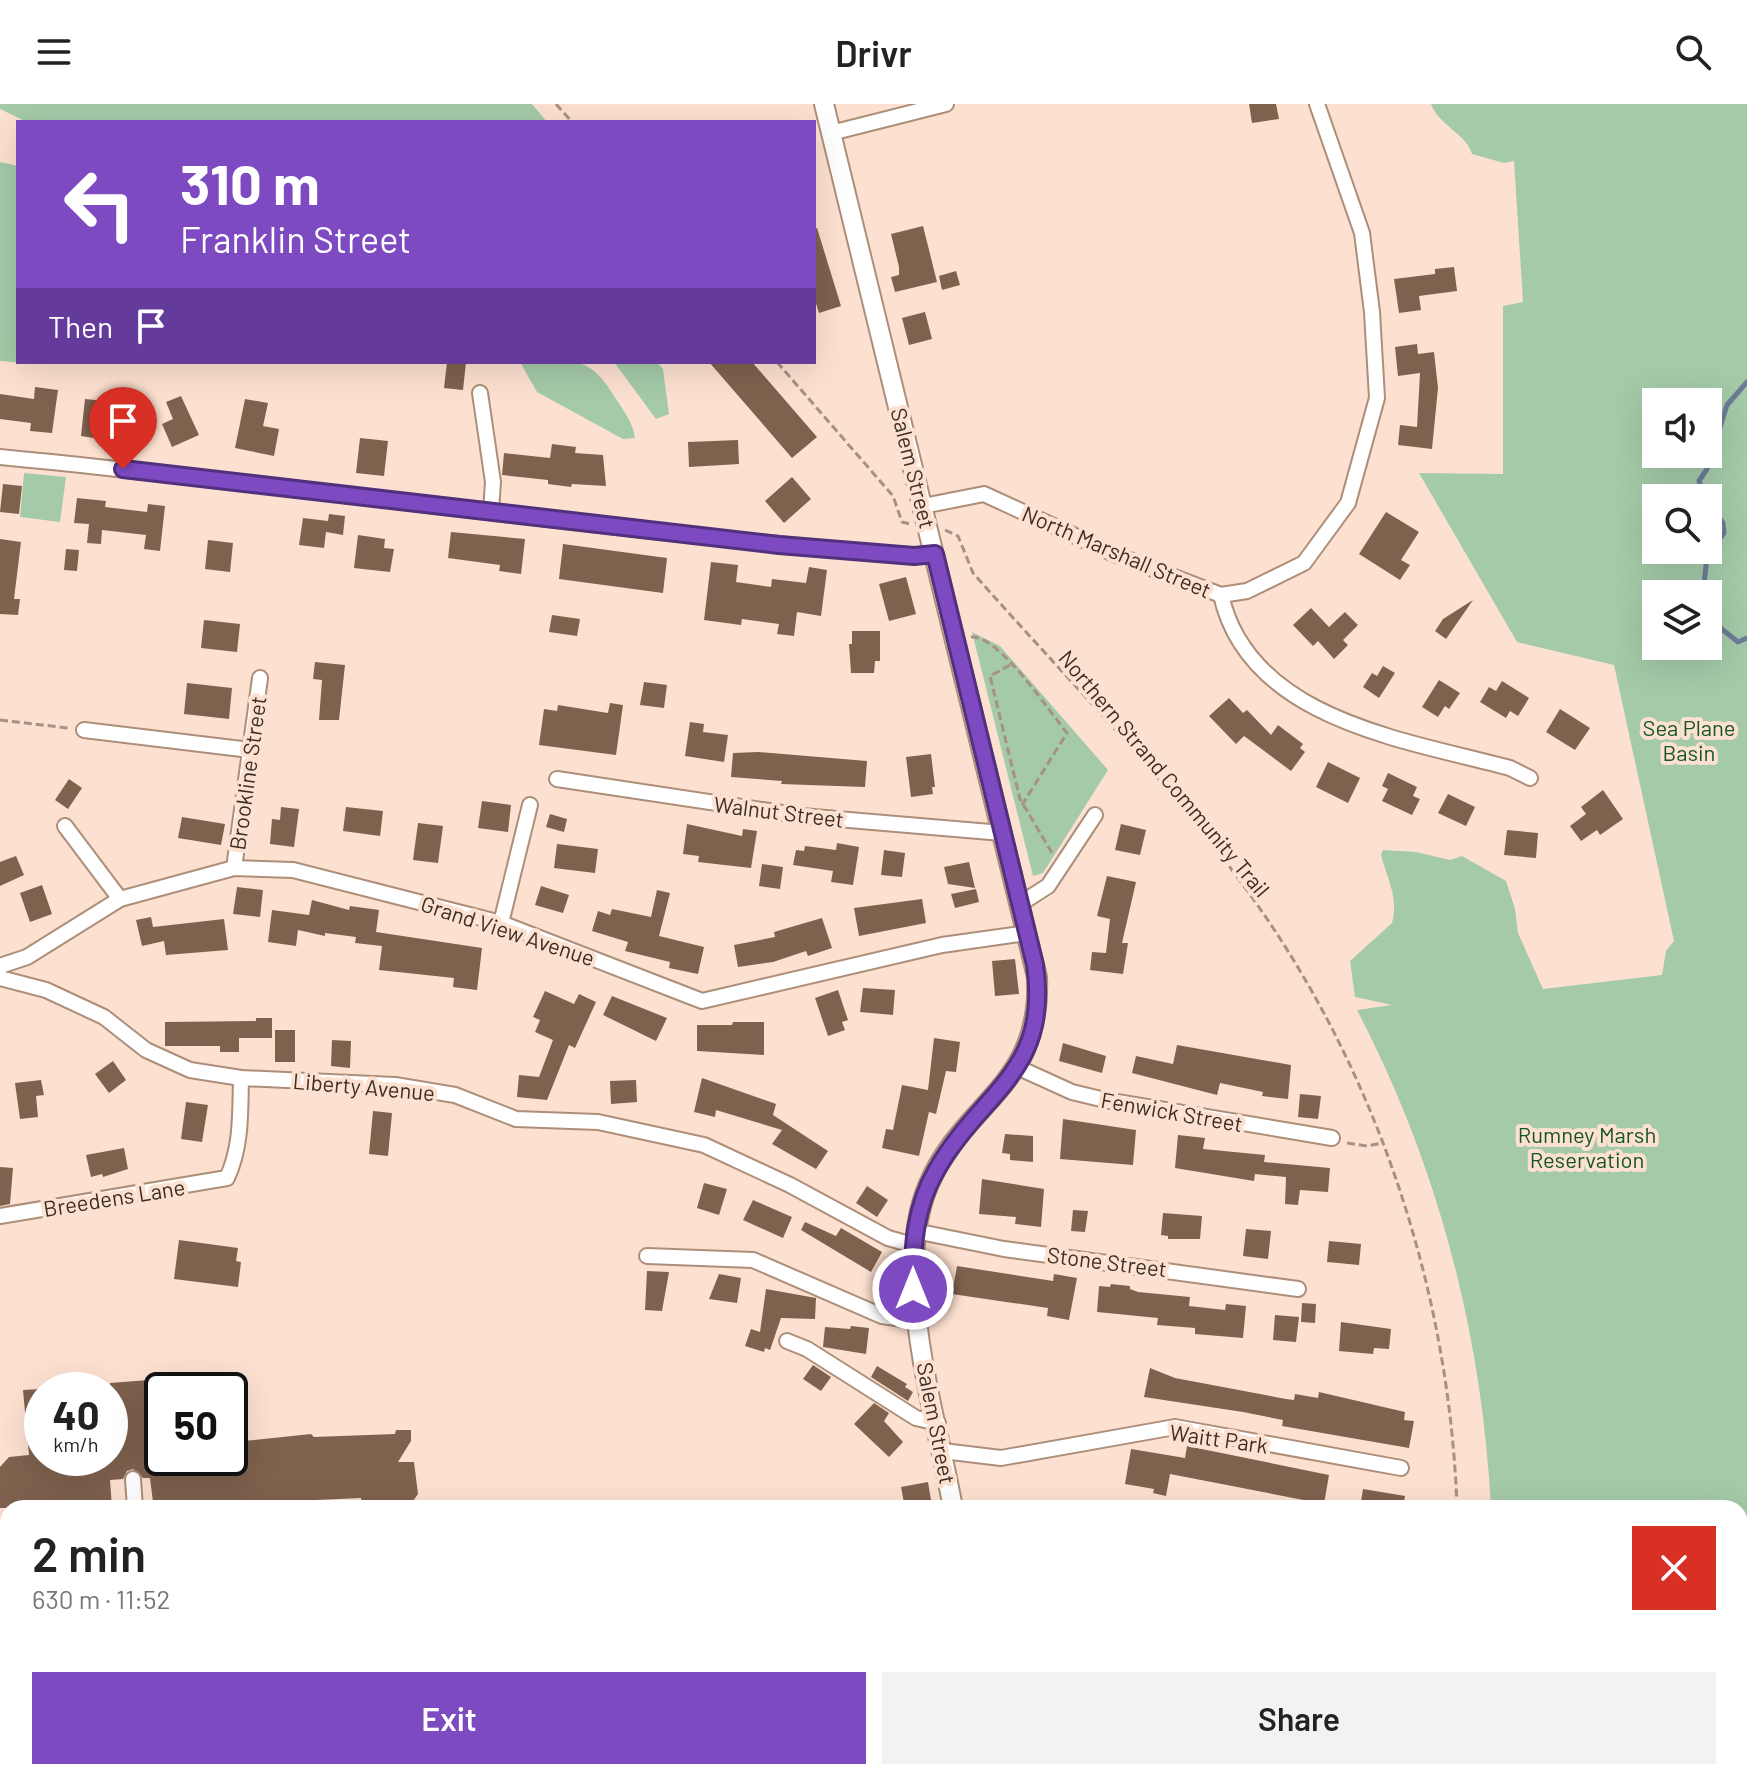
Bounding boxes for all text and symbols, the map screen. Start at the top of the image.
icon: menu [32,30,76,74]
icon: search [1671,30,1715,74]
text: Drivr [835,31,912,74]
text: 310 m [180,149,320,216]
icon: left [48,152,152,256]
text: Franklin Street [180,217,411,260]
icon: arrive [129,304,173,348]
text: Then [48,308,113,344]
pin [89,387,157,469]
map controls [1642,388,1722,660]
button: sound [1642,388,1722,468]
icon: arrive [101,399,145,443]
street label: Salem Street [886,405,942,531]
button: search [1642,484,1722,564]
street label: North Marshall Street [1019,499,1215,603]
button: layers [1642,580,1722,660]
street label: Northern Strand Community Trail [1054,644,1276,902]
street label: Brookline Street [223,694,271,852]
park label: Sea Plane Basin [1643,714,1735,765]
street label: Walnut Street [713,790,845,832]
street label: Grand View Avenue [418,890,598,970]
street label: Liberty Avenue [292,1067,436,1105]
street label: Fenwick Street [1099,1086,1245,1136]
park label: Rumney Marsh Reservation [1518,1121,1656,1172]
street label: Breedens Lane [41,1173,187,1221]
street label: Stone Street [1046,1241,1168,1281]
position arrow [871,1247,955,1331]
street label: Salem Street [912,1360,962,1486]
speed limit sign: 50 [144,1372,248,1476]
text: 40 [53,1390,100,1438]
street label: Waitt Park [1168,1418,1270,1458]
text: km/h [53,1432,99,1456]
text: 2 min [32,1524,146,1582]
button: close [1632,1526,1716,1610]
text: 630 m · 11:52 [32,1583,170,1614]
button: Exit [32,1672,866,1764]
button: Share [882,1672,1716,1764]

